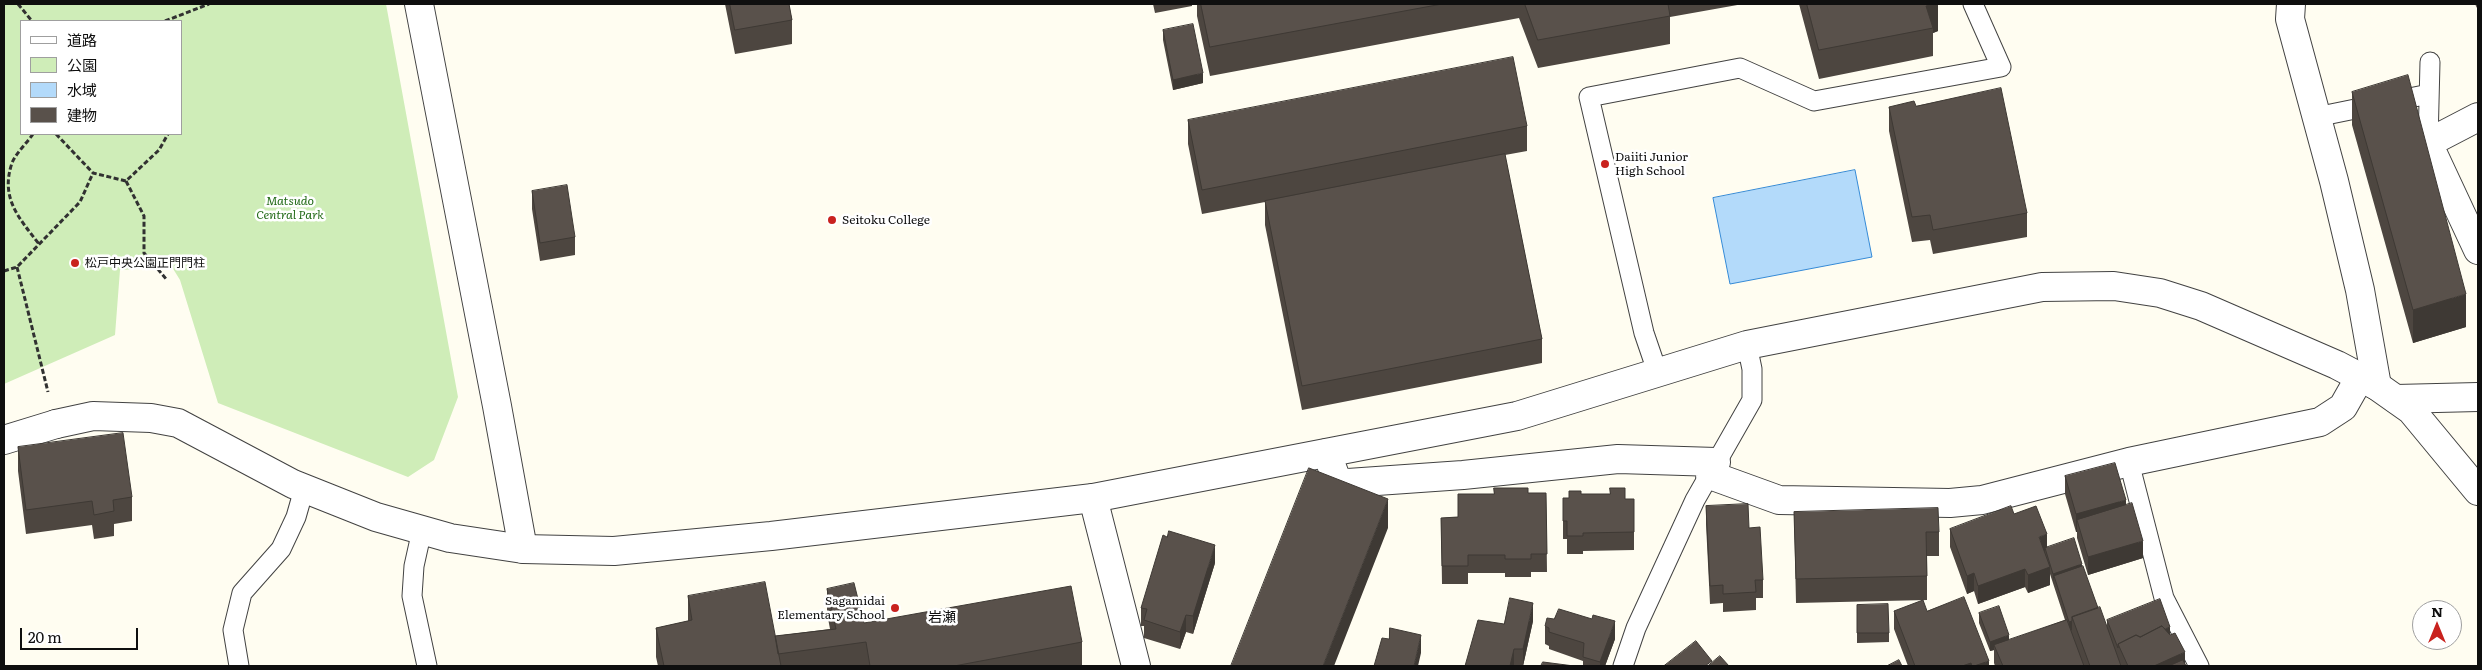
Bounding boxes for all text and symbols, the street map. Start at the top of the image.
legend [20,20,182,135]
text: 道路 [67,28,97,51]
text: 公園 [67,53,97,76]
text: 水域 [67,78,97,101]
text: 建物 [67,103,97,126]
place label: Daiiti Junior High School [1615,150,1688,178]
marker: Daiiti Junior High School [1599,158,1611,170]
park label: Matsudo Central Park [256,194,324,222]
place label: Seitoku College [842,213,930,227]
marker: Seitoku College [826,214,838,226]
place label: 松戸中央公園正門門柱 [85,256,205,270]
marker: 松戸中央公園正門門柱 [69,257,81,269]
place label: Sagamidai Elementary School [777,594,885,622]
north arrow [2412,600,2462,650]
text: N [2431,601,2443,621]
marker: Sagamidai Elementary School [889,602,901,614]
district label: 岩瀬 [928,610,956,626]
scale bar [22,618,140,650]
text: 20 m [28,625,62,648]

